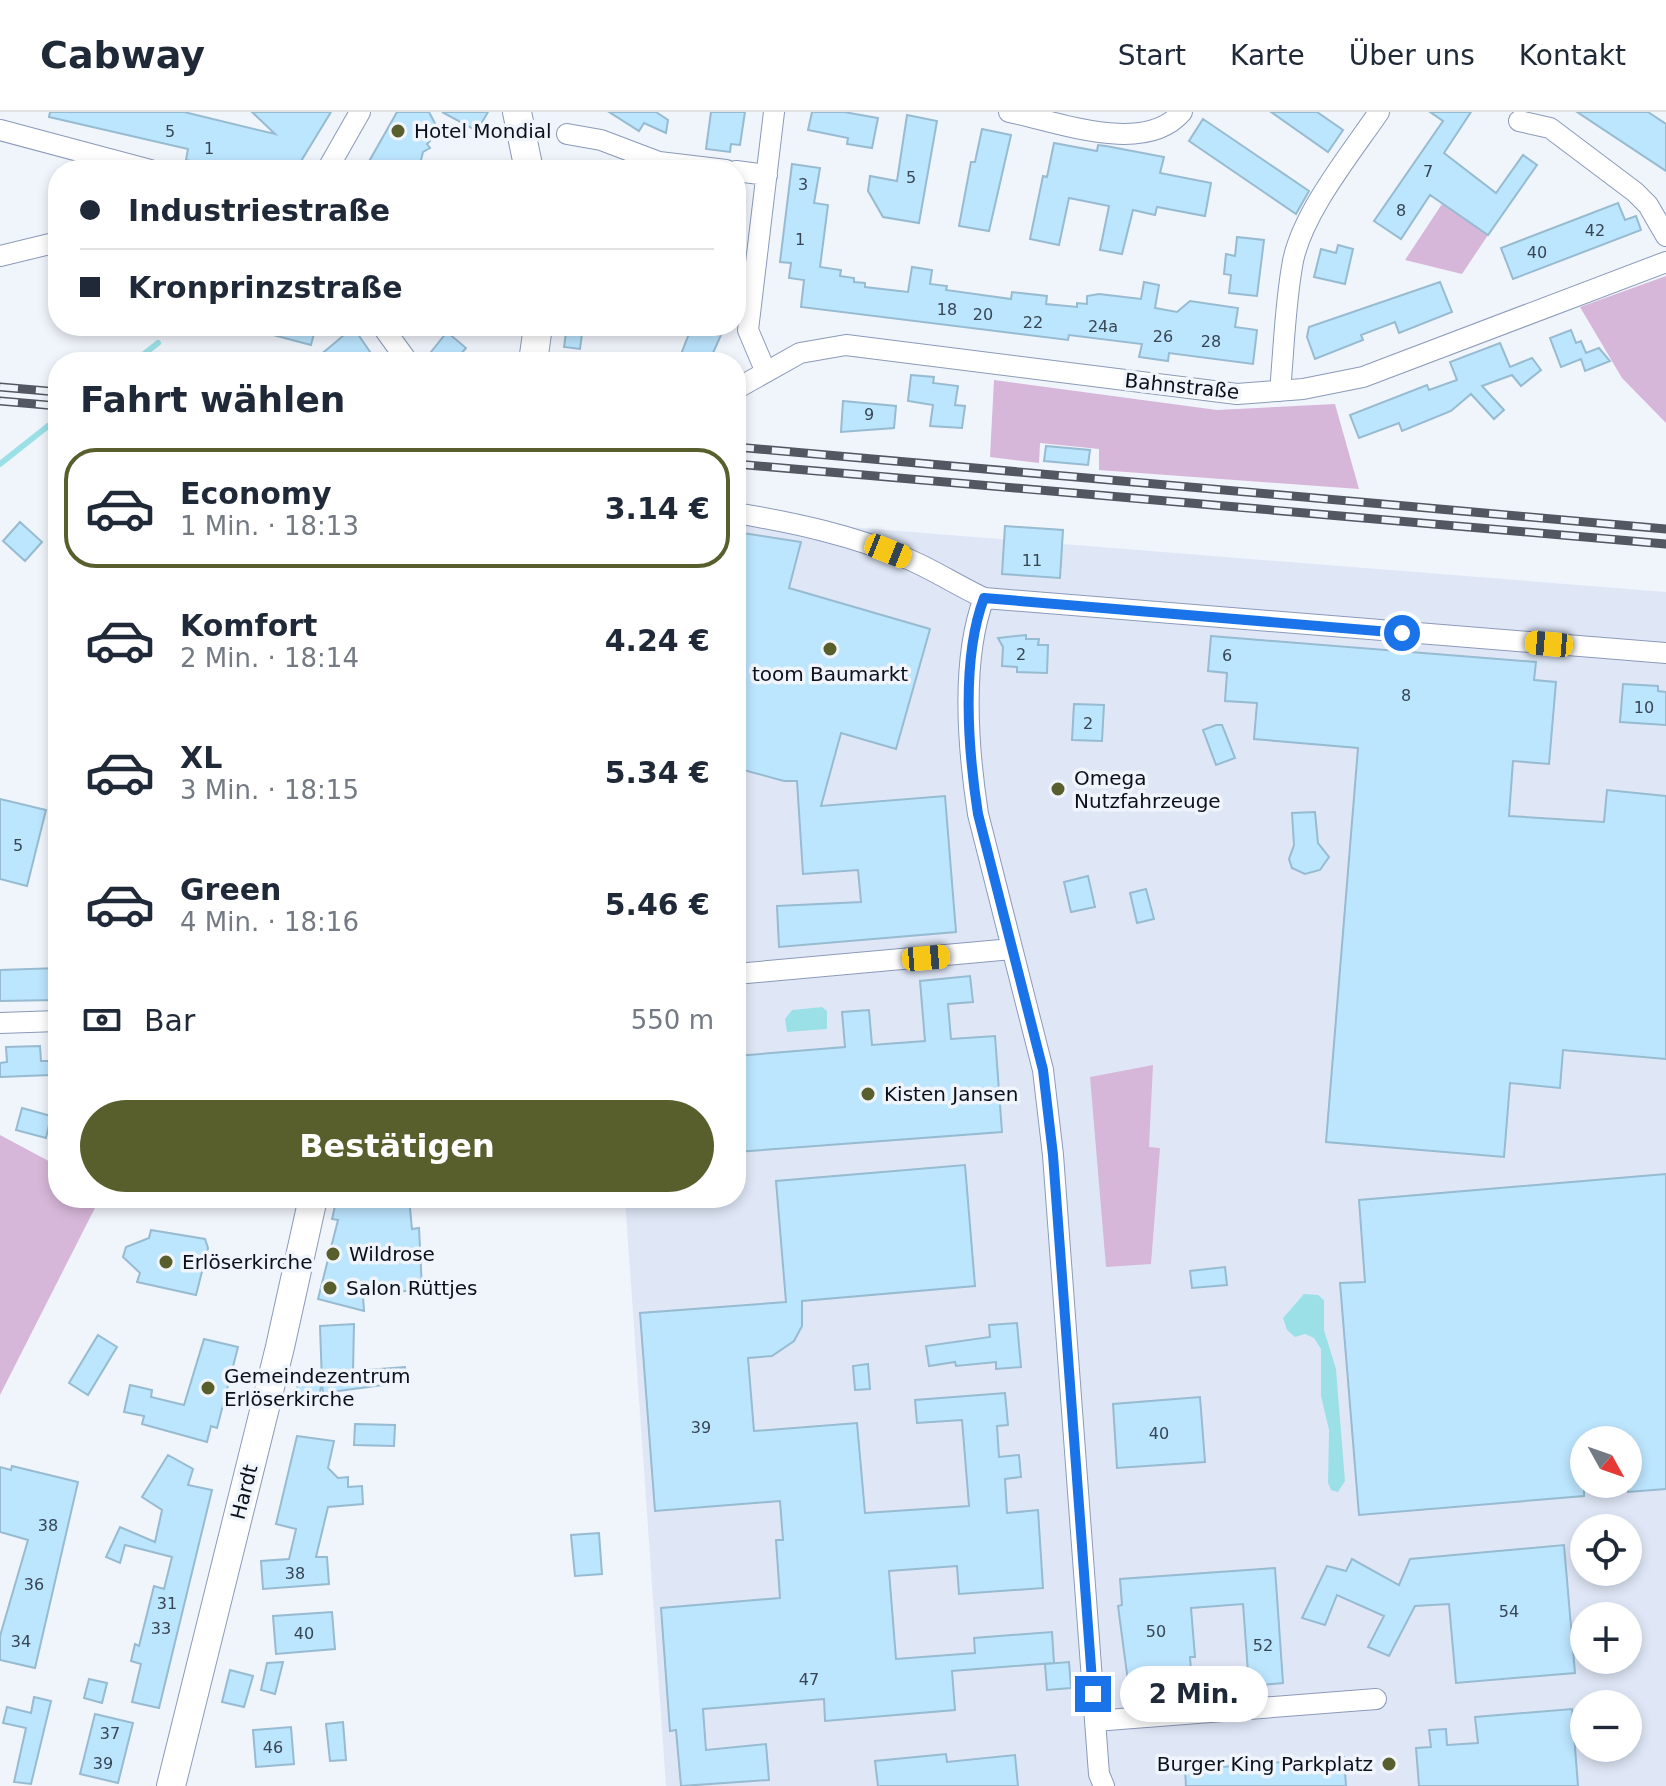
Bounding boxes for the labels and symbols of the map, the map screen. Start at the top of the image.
place label: Hotel Mondial [414,119,552,143]
house number: 5 [165,122,175,141]
marker: Hotel Mondial [389,122,407,140]
house number: 1 [204,139,214,158]
house number: 7 [1423,162,1433,181]
house number: 5 [906,168,916,187]
house number: 3 [798,175,808,194]
house number: 8 [1396,201,1406,220]
house number: 42 [1585,221,1605,240]
house number: 1 [795,230,805,249]
house number: 40 [1527,243,1547,262]
house number: 18 [937,300,957,319]
house number: 20 [973,305,993,324]
house number: 22 [1023,313,1043,332]
house number: 24a [1088,317,1118,336]
house number: 26 [1153,327,1173,346]
house number: 28 [1201,332,1221,351]
street label: Bahnstraße [1124,368,1240,404]
house number: 9 [864,405,874,424]
car [861,531,915,571]
house number: 11 [1022,551,1042,570]
route start [1384,615,1420,651]
car [1524,630,1574,658]
marker: toom Baumarkt [821,640,839,658]
house number: 2 [1016,645,1026,664]
house number: 6 [1222,646,1232,665]
place label: toom Baumarkt [752,662,908,686]
house number: 8 [1401,686,1411,705]
house number: 10 [1634,698,1654,717]
house number: 2 [1083,714,1093,733]
place label: Omega Nutzfahrzeuge [1074,766,1221,813]
marker: Omega Nutzfahrzeuge [1049,780,1067,798]
house number: 5 [13,836,23,855]
car [901,944,951,972]
place label: Kisten Jansen [884,1082,1019,1106]
marker: Kisten Jansen [859,1085,877,1103]
place label: Wildrose [349,1242,435,1266]
marker: Wildrose [324,1245,342,1263]
place label: Erlöserkirche [182,1250,313,1274]
marker: Erlöserkirche [157,1253,175,1271]
place label: Salon Rüttjes [346,1276,477,1300]
marker: Salon Rüttjes [321,1279,339,1297]
place label: Gemeindezentrum Erlöserkirche [224,1364,411,1411]
marker: Gemeindezentrum Erlöserkirche [199,1379,217,1397]
house number: 39 [691,1418,711,1437]
house number: 40 [1149,1424,1169,1443]
north arrow [1570,1426,1642,1498]
street label: Hardt [226,1462,262,1522]
house number: 38 [38,1516,58,1535]
house number: 38 [285,1564,305,1583]
house number: 36 [24,1575,44,1594]
house number: 31 [157,1594,177,1613]
house number: 54 [1499,1602,1519,1621]
house number: 33 [151,1619,171,1638]
house number: 50 [1146,1622,1166,1641]
house number: 40 [294,1624,314,1643]
house number: 34 [11,1632,31,1651]
house number: 52 [1253,1636,1273,1655]
callout: 2 Min. [1121,1666,1269,1722]
house number: 47 [799,1670,819,1689]
route end [1075,1676,1111,1712]
house number: 37 [100,1724,120,1743]
house number: 46 [263,1738,283,1757]
place label: Burger King Parkplatz [1157,1752,1373,1776]
house number: 39 [93,1754,113,1773]
marker: Burger King Parkplatz [1380,1755,1398,1773]

